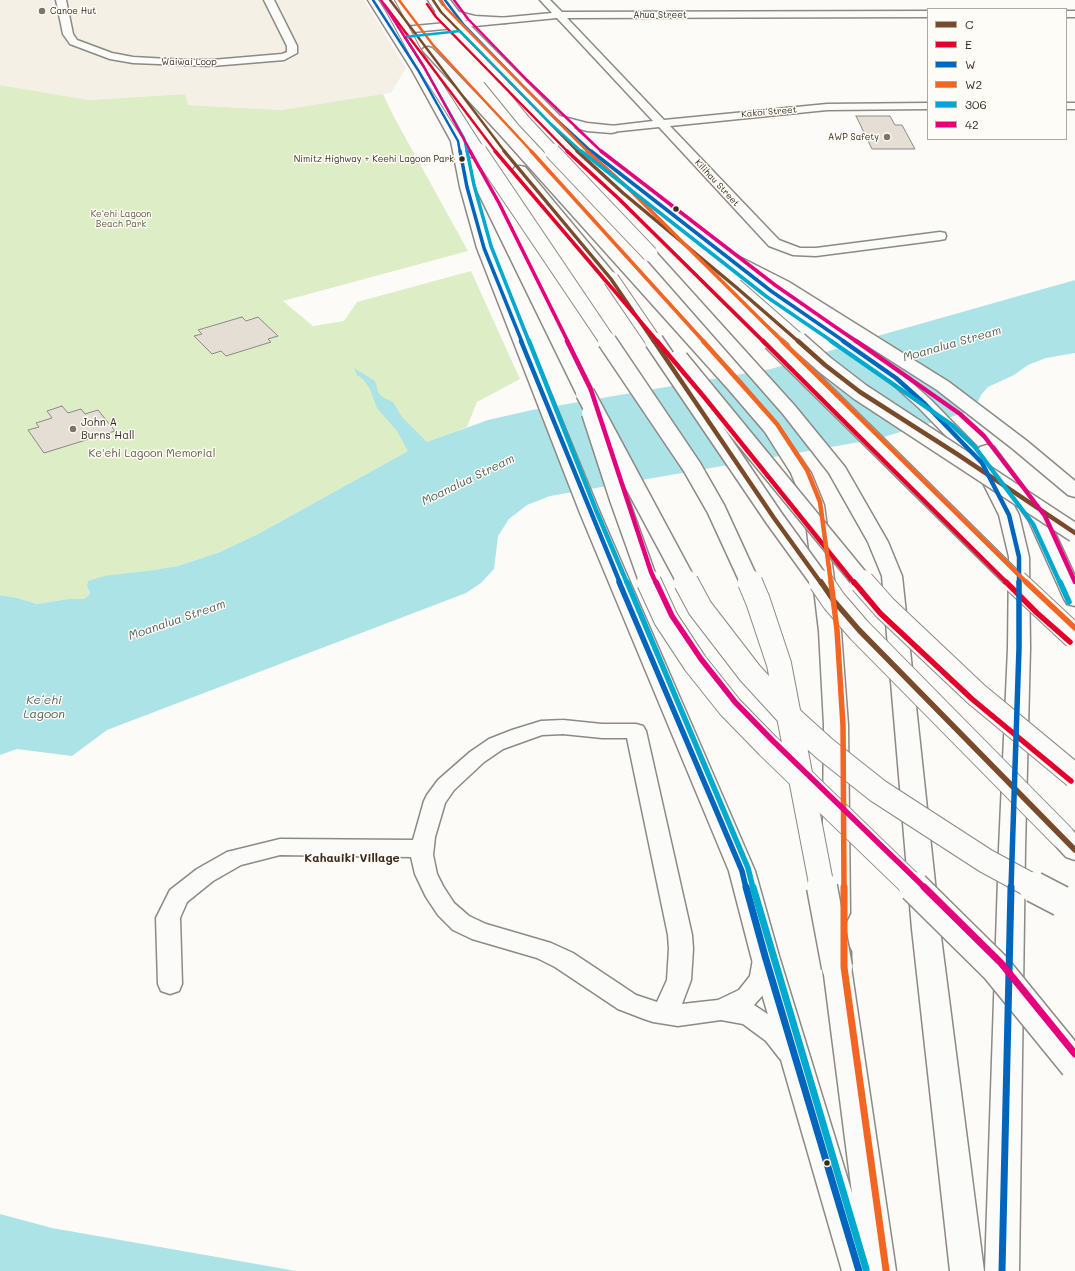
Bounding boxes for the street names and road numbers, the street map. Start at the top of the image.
street label: Ahua Street [633,10,687,20]
street label: Waiwai Loop [161,57,217,67]
street label: Kakoi Street [741,104,797,120]
street label: Kilihau Street [692,157,742,209]

